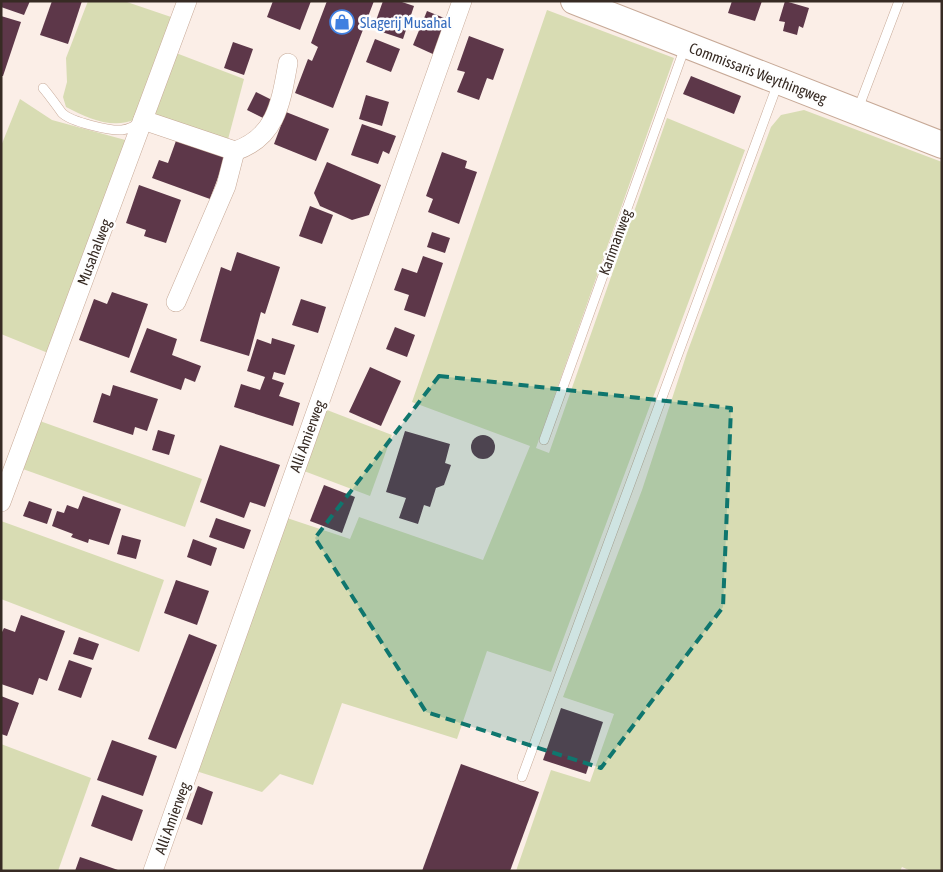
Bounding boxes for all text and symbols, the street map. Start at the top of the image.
shop icon: Slagerij Musahal [329,9,355,35]
place label: Slagerij Musahal [360,14,451,31]
street label: Commissaris Weythingweg [687,39,830,107]
street label: Karimanweg [595,206,635,277]
street label: Musahalweg [74,216,115,288]
street label: Alli Amierweg [286,397,328,474]
street label: Alli Amierweg [151,779,193,856]

